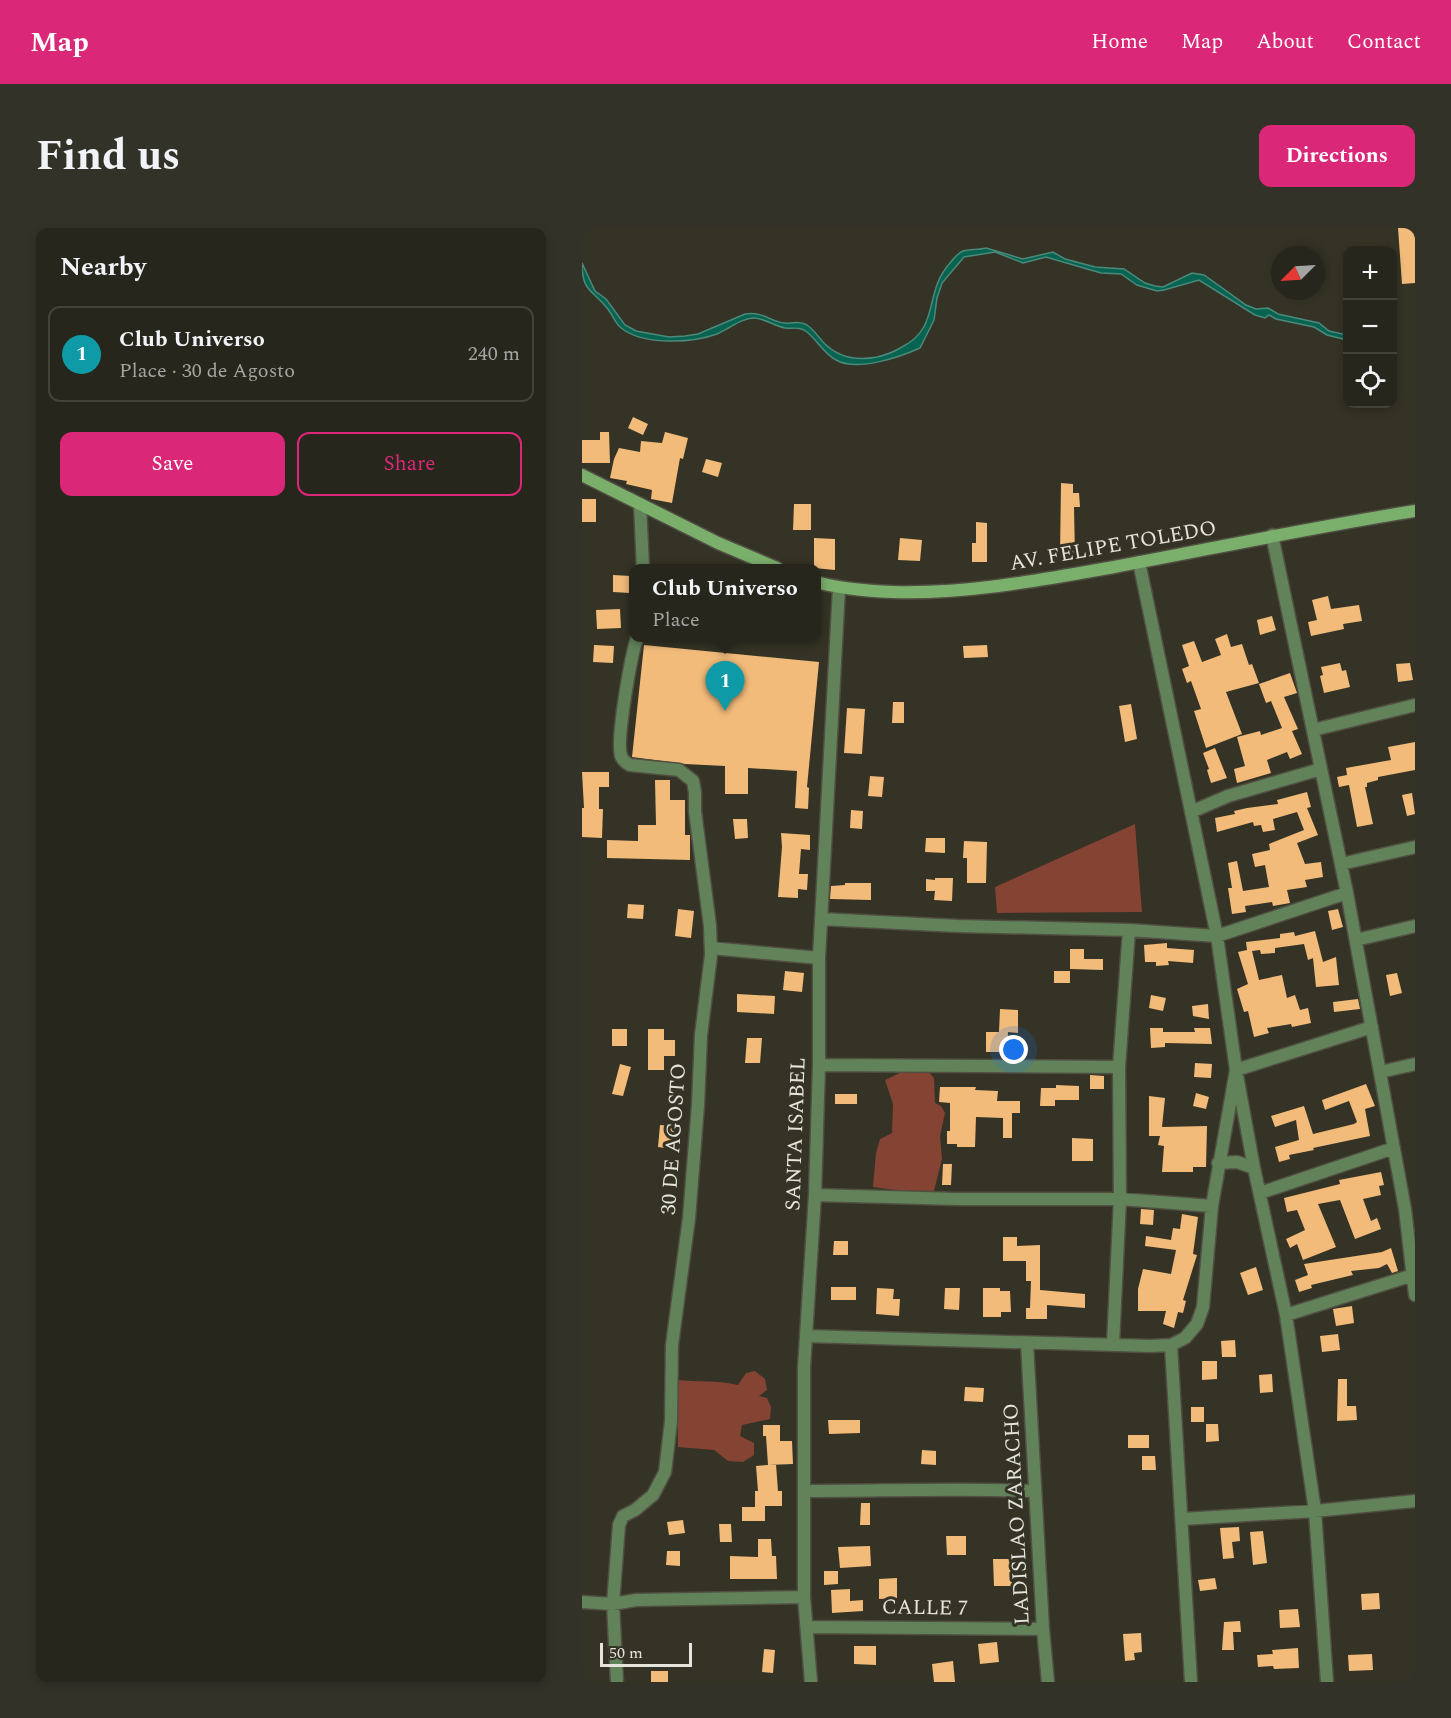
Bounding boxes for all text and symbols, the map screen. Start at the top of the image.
text: Map [30,21,89,64]
text: Home [1091,26,1148,58]
text: Map [1181,26,1223,58]
text: About [1256,26,1314,58]
text: Contact [1347,26,1421,58]
text: Find us [36,125,180,188]
button: Directions [1259,125,1415,187]
north arrow [1271,246,1325,300]
map controls [1343,246,1397,408]
button: + [1343,246,1397,300]
text: Nearby [60,247,146,287]
button: − [1343,300,1397,354]
text: Club Universo [119,323,265,356]
text: 1 [76,339,87,369]
text: 240 m [468,339,520,369]
button: locate [1343,354,1397,408]
text: Place · 30 de Agosto [119,356,295,386]
button: Save [60,432,285,496]
button: Share [297,432,522,496]
street label: AV. FELIPE TOLEDO [1007,512,1219,580]
popup [629,564,821,642]
text: Club Universo [652,572,798,605]
text: Place [652,605,700,635]
pin: 1 [706,662,744,711]
your location [999,1035,1028,1064]
street label: SANTA ISABEL [777,1057,815,1211]
street label: 30 DE AGOSTO [653,1062,695,1216]
street label: LADISLAO ZARACHO [995,1402,1039,1626]
street label: CALLE 7 [882,1591,968,1625]
scale bar [600,1640,692,1668]
text: 50 m [609,1641,643,1665]

